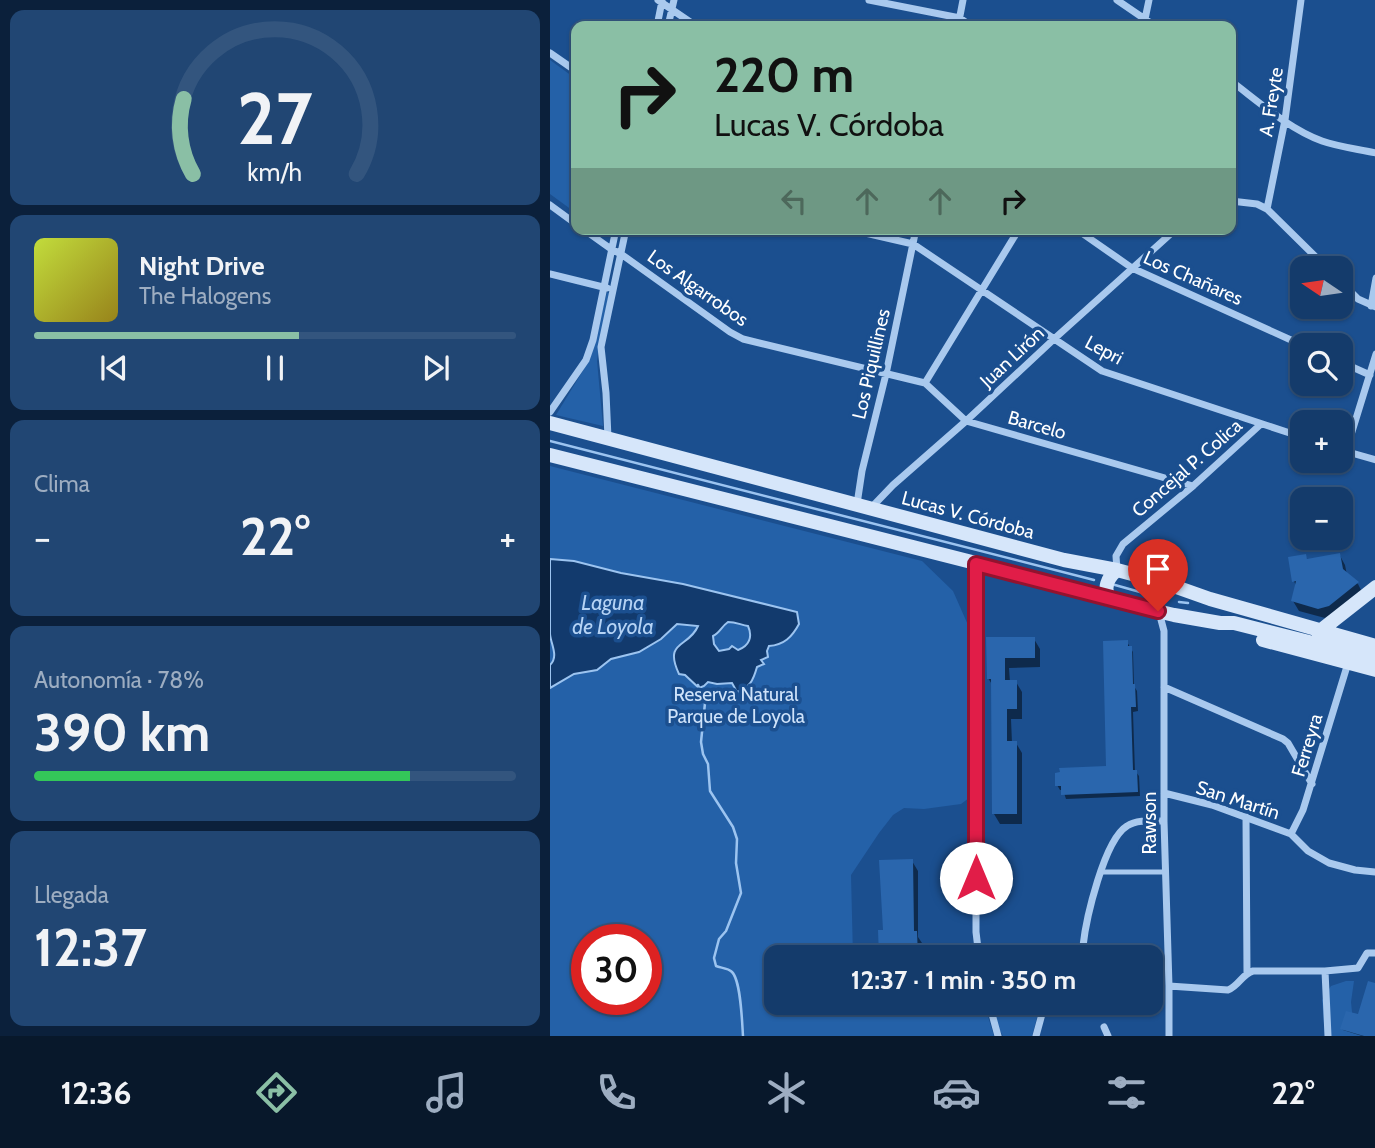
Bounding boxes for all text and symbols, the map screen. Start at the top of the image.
text: 220 m [714,45,854,104]
icon: right [599,49,690,140]
street label: A. Freyte [1254,65,1288,138]
text: 27 [237,74,313,162]
text: Lucas V. Córdoba [714,105,944,144]
text: km/h [248,156,302,186]
icon: left [775,182,813,220]
icon: ahead [848,182,886,220]
icon: ahead [921,182,959,220]
icon: right [994,182,1032,220]
street label: Los Algarrobos [643,245,753,331]
street label: Los Chañares [1140,246,1246,310]
text: Night Drive [139,250,265,282]
north arrow [1290,256,1353,318]
map controls [1290,256,1353,550]
text: The Halogens [139,282,271,310]
street label: Los Piquillines [847,306,895,421]
street label: Juan Lirón [975,322,1049,393]
street label: Lepri [1081,331,1127,369]
button: search [1290,333,1353,396]
icon: previous [95,349,133,387]
icon: pause [256,349,294,387]
icon: next [417,349,455,387]
street label: Barcelo [1005,406,1069,444]
button: + [1290,410,1353,473]
street label: Concejal P. Colica [1127,414,1247,522]
text: Clima [34,470,90,498]
street label: Lucas V. Córdoba [899,486,1037,544]
button: − [1290,487,1353,550]
text: 22° [240,505,310,568]
text: − [34,514,51,561]
text: + [499,514,516,561]
pin [1128,539,1188,611]
icon: arrive [1139,550,1177,588]
water label: Laguna de Loyola [572,590,654,639]
text: Autonomía · 78% [34,666,204,694]
park label: Reserva Natural Parque de Loyola [667,683,805,728]
text: 390 km [34,701,210,764]
street label: Ferreyra [1287,711,1327,779]
street label: San Martín [1193,776,1283,824]
street label: Rawson [1138,792,1161,854]
position arrow [939,841,1013,915]
text: Llegada [34,881,109,909]
text: 12:37 [34,916,147,979]
speed limit sign: 30 [571,924,662,1015]
text: 12:37 · 1 min · 350 m [851,964,1076,996]
icon: directions [252,1068,301,1117]
icon: music [422,1068,471,1117]
icon: phone [592,1068,641,1117]
icon: climate [762,1068,811,1117]
icon: car [932,1068,981,1117]
icon: filters [1102,1068,1151,1117]
text: 12:36 [60,1073,132,1112]
text: 22° [1271,1073,1315,1112]

